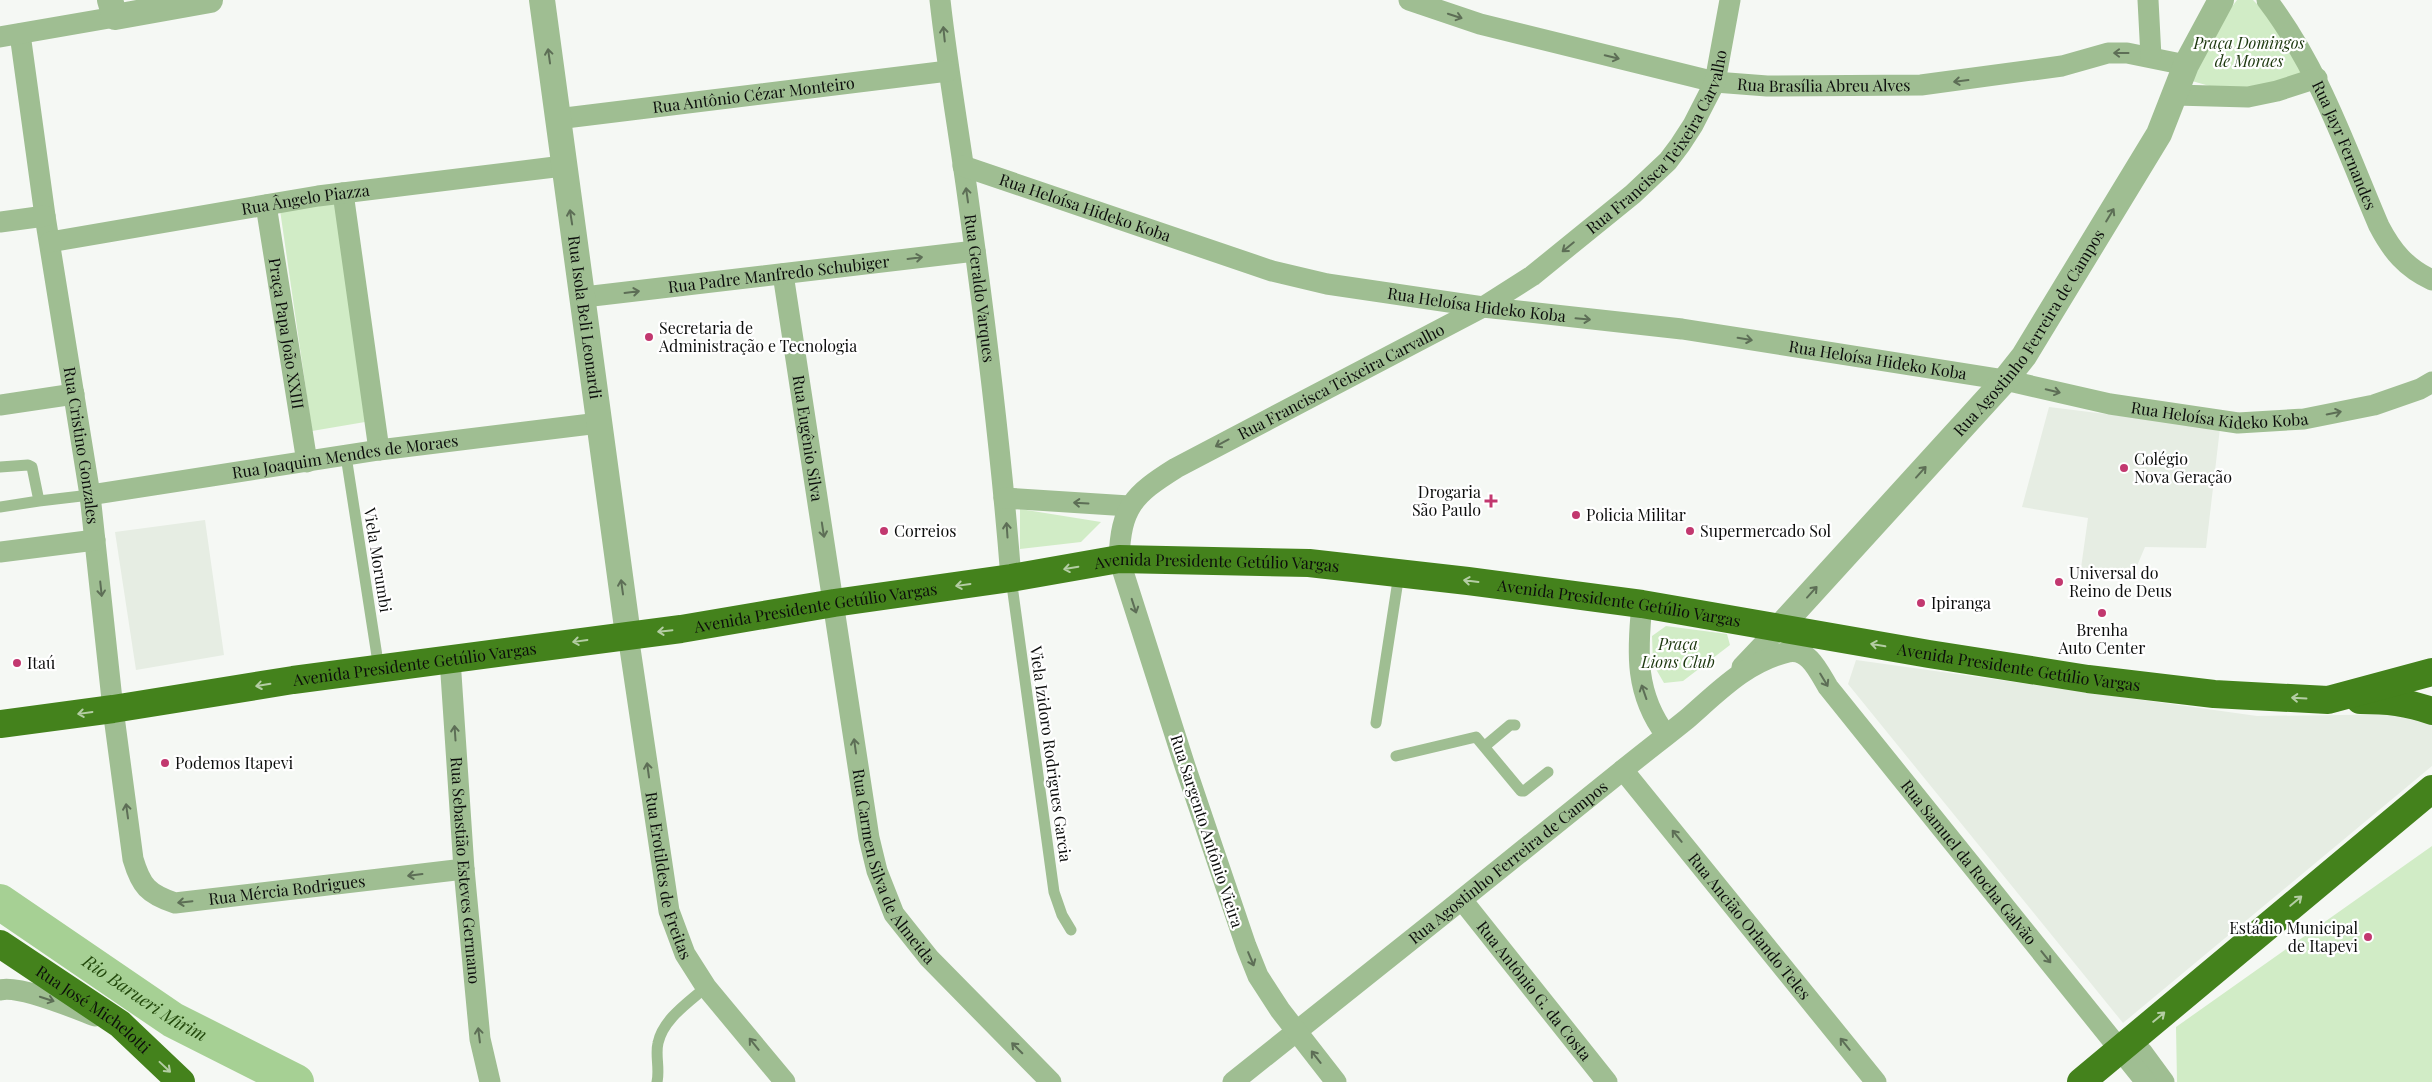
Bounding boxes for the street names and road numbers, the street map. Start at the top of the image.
street label: Rua Francisca Teixeira Carvalho [1581,48,1731,238]
street label: Rua Antônio Cézar Monteiro [651,72,856,117]
street label: Rua Brasília Abreu Alves [1737,73,1911,96]
street label: Rua Jayr Fernandes [2308,77,2382,213]
street label: Rua Heloísa Hideko Koba [997,168,1174,246]
street label: Rua Ângelo Piazza [240,179,371,219]
street label: Rua Geraldo Varques [960,213,1000,363]
street label: Rua Agostinho Ferreira de Campos [1948,225,2109,440]
street label: Rua Isola Beli Leonardi [564,234,607,400]
street label: Rua Padre Manfredo Schubiger [667,250,891,297]
street label: Praça Papa João XXIII [265,256,309,411]
street label: Rua Heloísa Hideko Koba [1386,282,1567,326]
street label: Rua Francisca Teixeira Carvalho [1234,318,1448,444]
street label: Rua Heloísa Hideko Koba [1787,335,1968,384]
street label: Rua Cristino Gonzales [59,365,104,525]
street label: Rua Eugênio Silva [789,373,829,503]
street label: Rua Heloísa Kideko Koba [2130,396,2310,433]
street label: Rua Joaquim Mendes de Moraes [230,429,459,483]
street label: Viela Morumbi [360,505,397,614]
street label: Avenida Presidente Getúlio Vargas [1091,548,1341,576]
street label: Avenida Presidente Getúlio Vargas [1495,574,1742,631]
street label: Avenida Presidente Getúlio Vargas [692,578,938,637]
street label: Avenida Presidente Getúlio Vargas [290,637,538,690]
street label: Avenida Presidente Getúlio Vargas [1895,638,2142,695]
street label: Viela Izidoro Rodrigues Garcia [1026,644,1077,863]
street label: Rua Sargento Antônio Vieira [1166,732,1249,930]
street label: Rua Sebastião Esteves Germano [447,756,486,985]
street label: Rua Carmen Silva de Almeida [849,767,940,968]
street label: Rua Samuel da Rocha Galvão [1897,775,2042,949]
street label: Rua Agostinho Ferreira de Campos [1404,776,1612,948]
street label: Rua Erotildes de Freitas [641,790,697,963]
street label: Rua Ancião Orlando Teles [1684,848,1816,1004]
street label: Rua Mércia Rodrigues [207,870,366,909]
street label: Rua Antônio G. da Costa [1473,916,1597,1065]
street label: Rua José Michelotti [32,960,156,1058]

